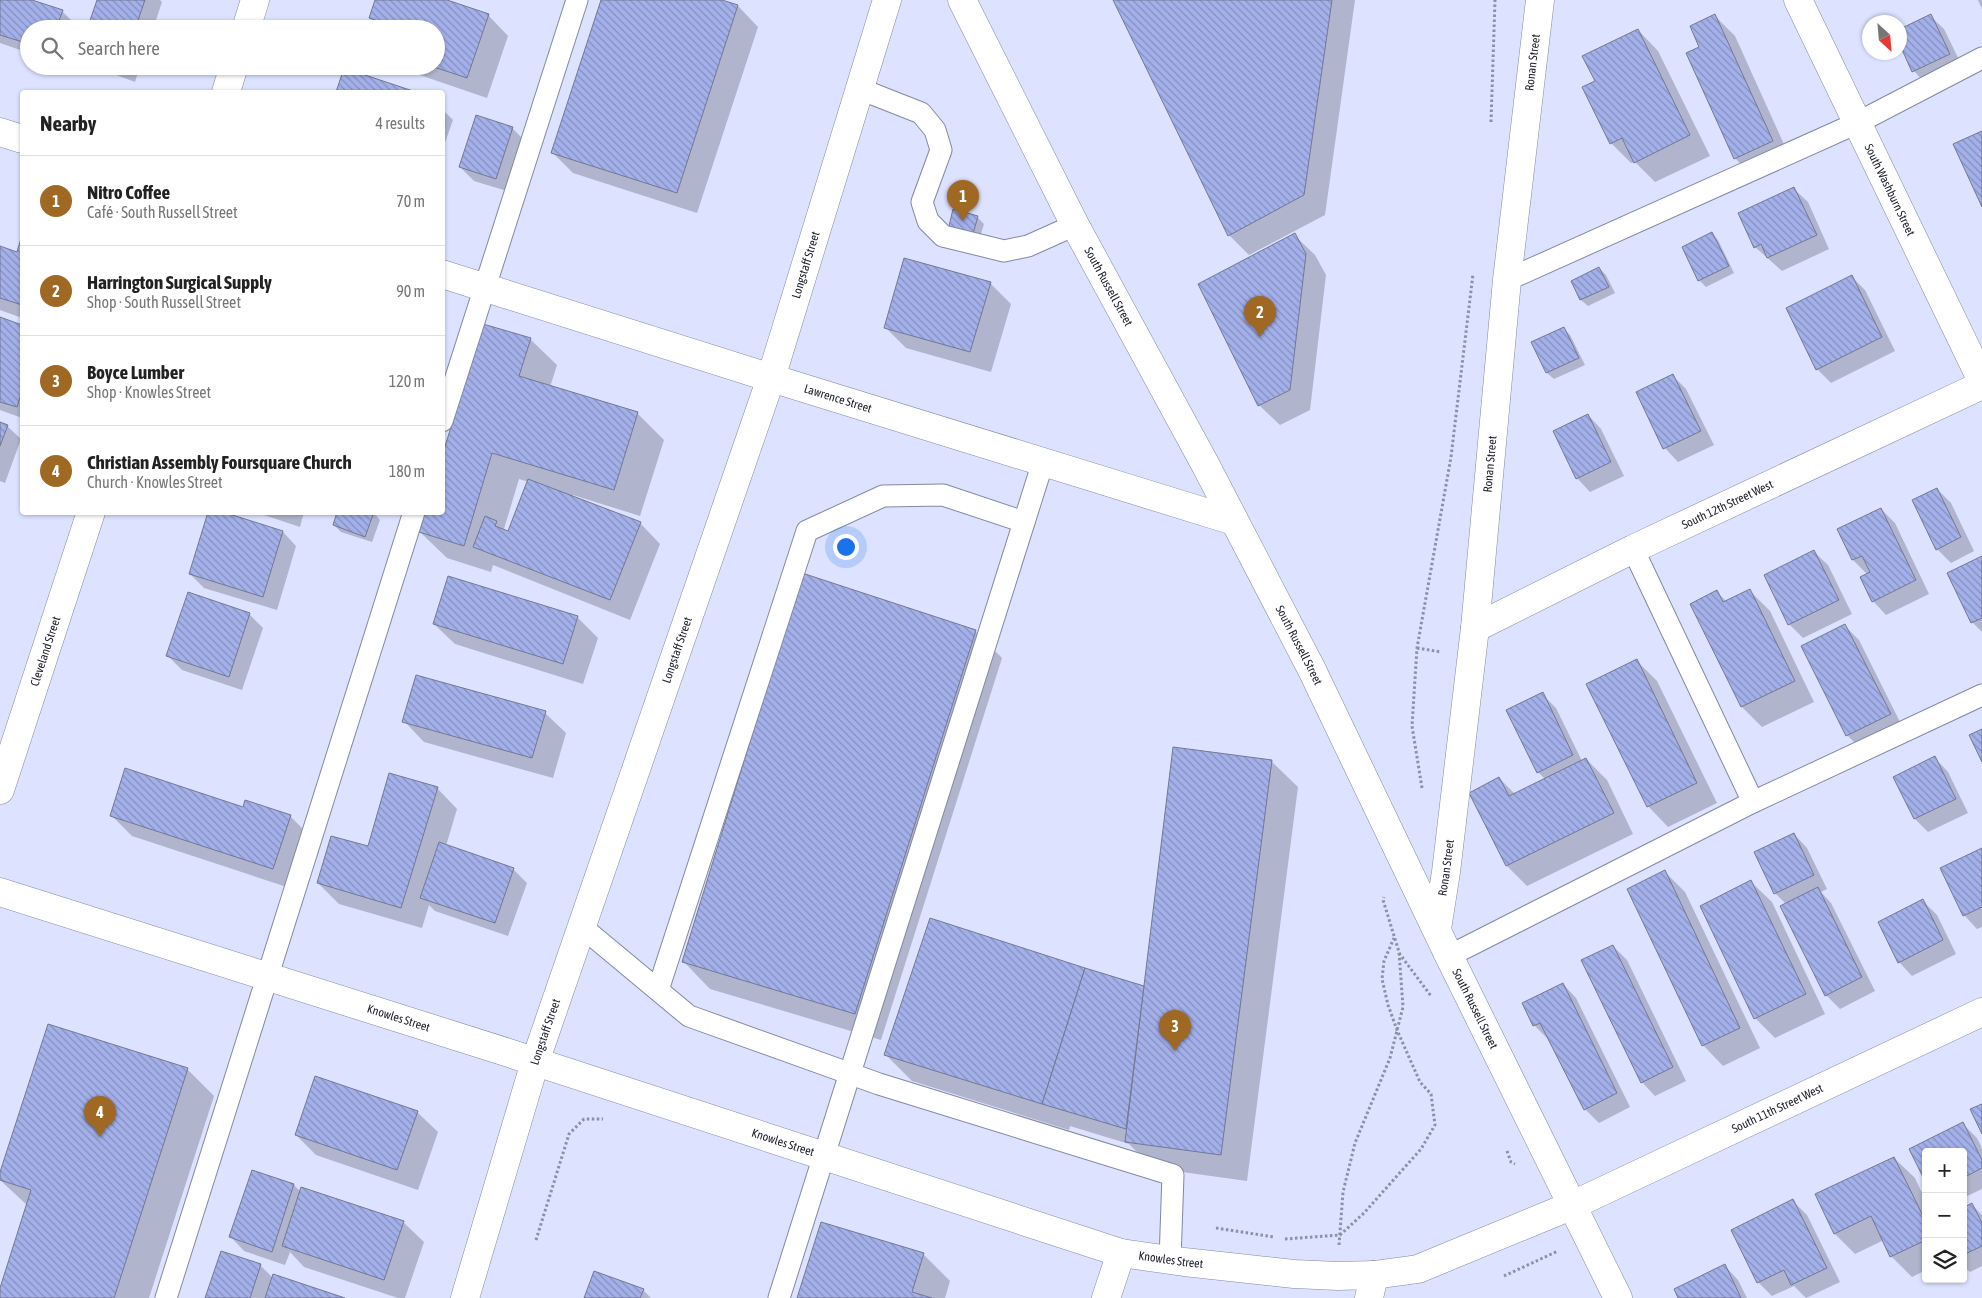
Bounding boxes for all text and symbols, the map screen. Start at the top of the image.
north arrow [1862,15,1907,60]
search box [20,20,445,75]
street label: Ronan Street [1522,33,1543,91]
icon: search [38,34,66,62]
text: Search here [78,37,160,59]
text: Nearby [40,111,96,135]
text: 4 results [375,114,425,132]
street label: South Washburn Street [1862,142,1918,239]
pin: 1 [947,180,979,221]
text: Nitro Coffee [87,181,170,203]
text: 1 [52,192,60,210]
text: 70 m [396,192,425,210]
text: Café · South Russell Street [87,203,238,221]
street label: Longstaff Street [789,229,823,300]
street label: South Russell Street [1081,245,1136,329]
text: Harrington Surgical Supply [87,271,272,293]
text: 2 [52,282,60,300]
text: 90 m [396,282,425,300]
text: Shop · South Russell Street [87,293,241,311]
pin: 2 [1244,296,1276,337]
text: Boyce Lumber [87,361,184,383]
text: 3 [52,372,60,390]
text: 120 m [389,372,425,390]
street label: Lawrence Street [802,382,874,416]
text: Shop · Knowles Street [87,383,211,401]
street label: Ronan Street [1480,435,1500,493]
text: Christian Assembly Foursquare Church [87,451,352,473]
text: 4 [52,462,60,480]
text: 180 m [389,462,425,480]
text: Church · Knowles Street [87,473,223,491]
street label: South 12th Street West [1680,477,1776,532]
your location [833,534,859,560]
street label: South Russell Street [1273,603,1325,688]
street label: Cleveland Street [28,614,64,688]
street label: Longstaff Street [659,615,695,685]
street label: Ronan Street [1435,838,1457,897]
street label: South Russell Street [1449,966,1501,1052]
street label: Longstaff Street [528,996,563,1067]
street label: Knowles Street [365,1002,432,1035]
pin: 3 [1159,1010,1191,1051]
street label: South 11th Street West [1730,1081,1826,1136]
pin: 4 [84,1096,116,1137]
street label: Knowles Street [750,1126,817,1159]
map controls [1922,1148,1967,1283]
button: + [1922,1148,1967,1193]
button: − [1922,1193,1967,1238]
button: layers [1922,1238,1967,1283]
street label: Knowles Street [1138,1249,1204,1271]

